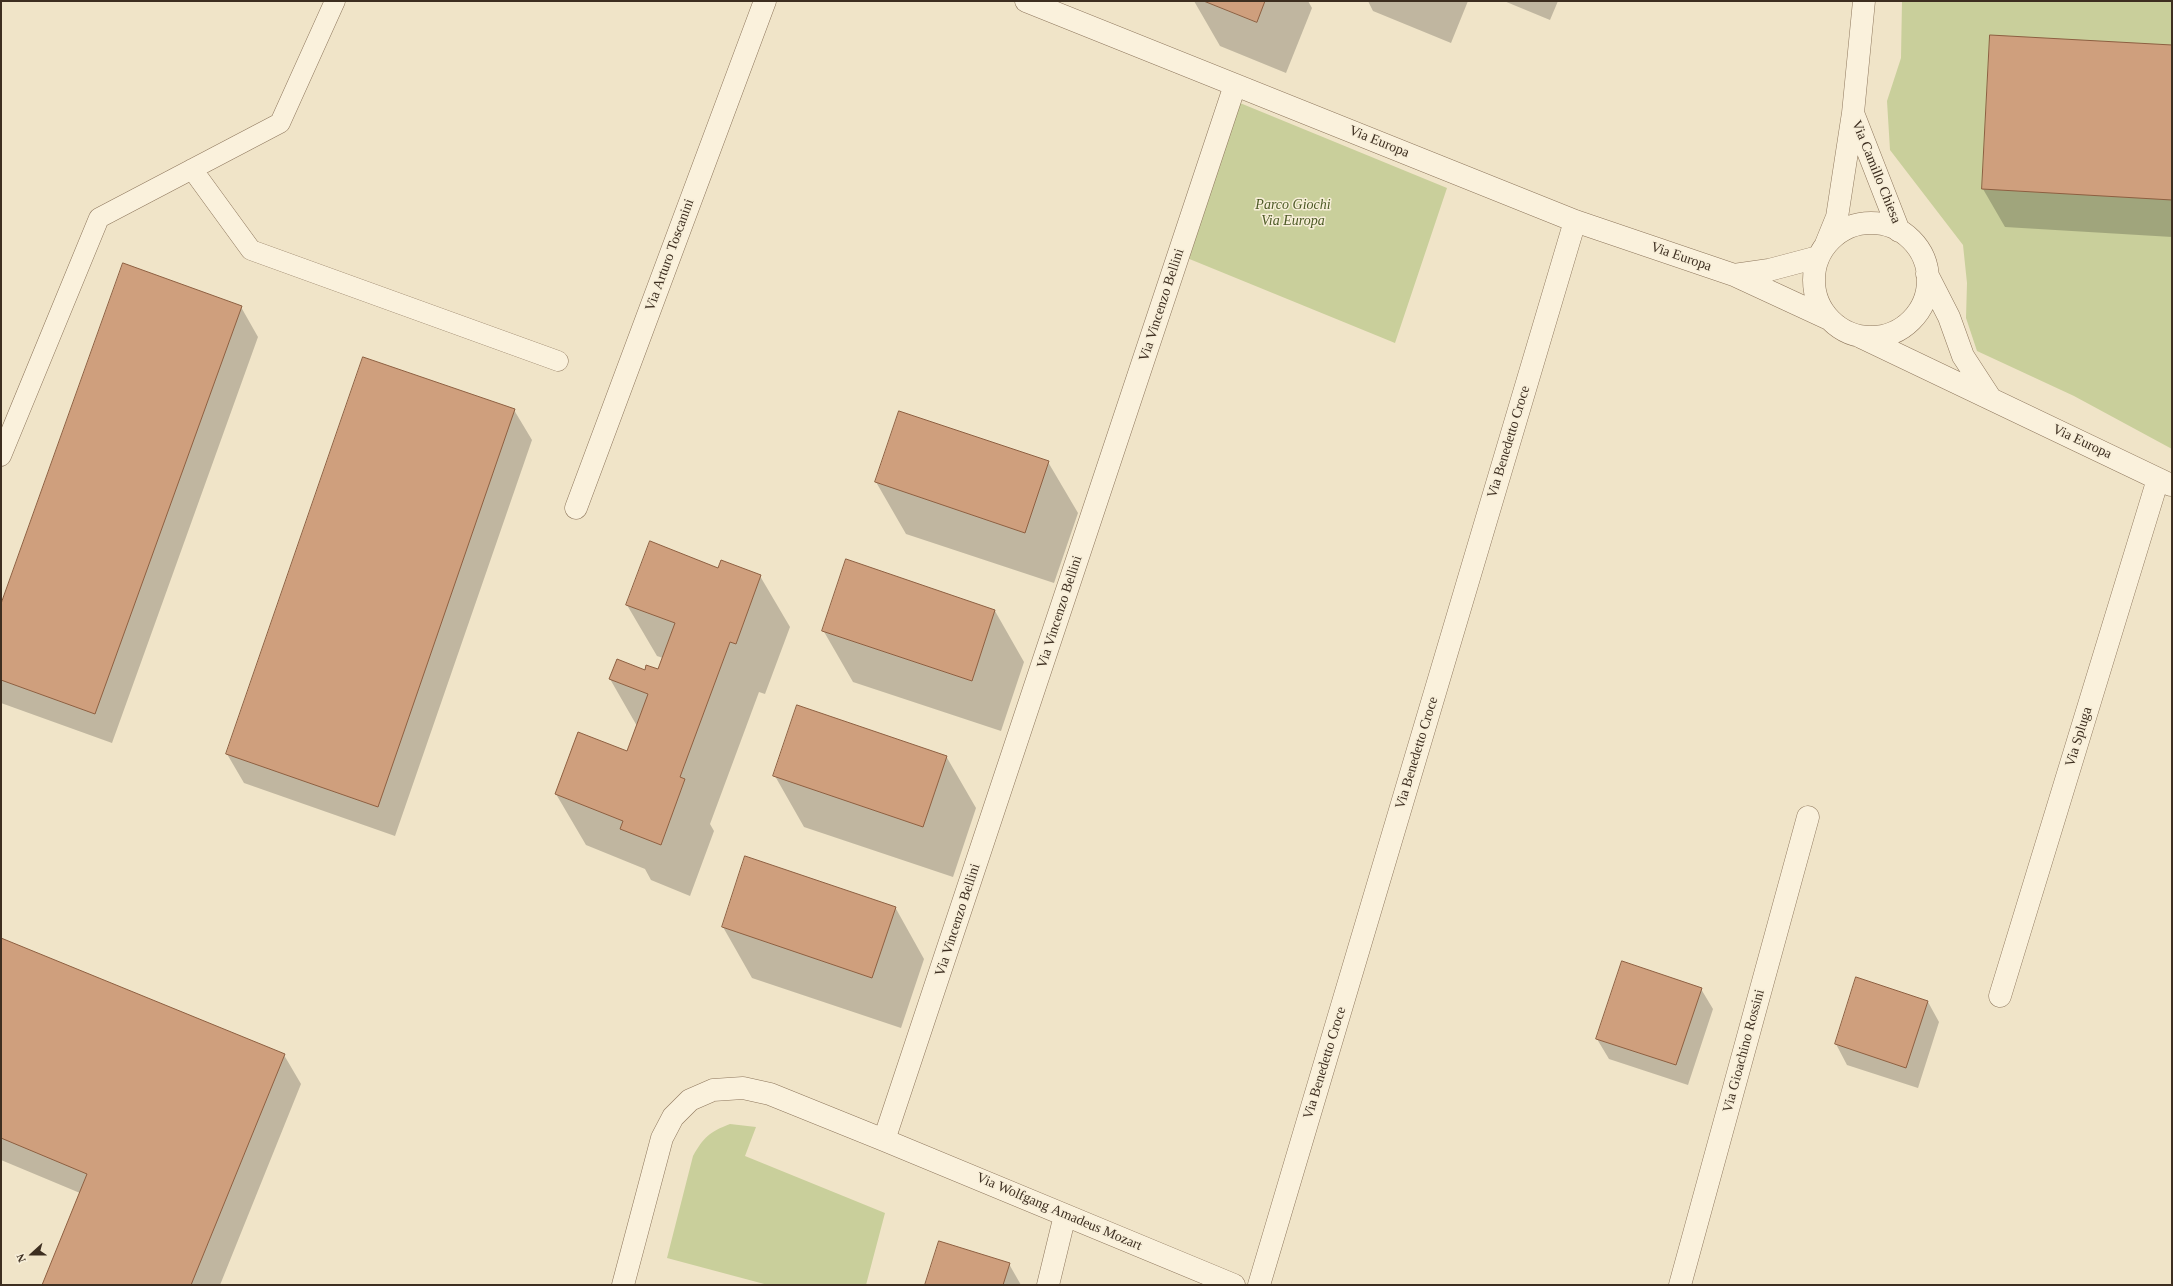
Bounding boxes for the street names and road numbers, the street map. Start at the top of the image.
street label: Via Camillo Chiesa [1848,118,1904,226]
street label: Via Europa [1347,122,1411,162]
street label: Via Arturo Toscanini [642,197,698,313]
street label: Via Europa [1648,239,1714,275]
street label: Via Vincenzo Bellini [1136,247,1188,363]
street label: Via Benedetto Croce [1484,384,1534,500]
street label: Via Europa [2050,421,2114,463]
street label: Via Vincenzo Bellini [1034,554,1086,670]
street label: Via Benedetto Croce [1392,695,1442,811]
street label: Via Spluga [2062,705,2096,769]
street label: Via Vincenzo Bellini [932,862,984,978]
street label: Via Gioachino Rossini [1719,988,1769,1114]
street label: Via Benedetto Croce [1300,1005,1350,1121]
street label: Via Wolfgang Amadeus Mozart [974,1169,1144,1255]

